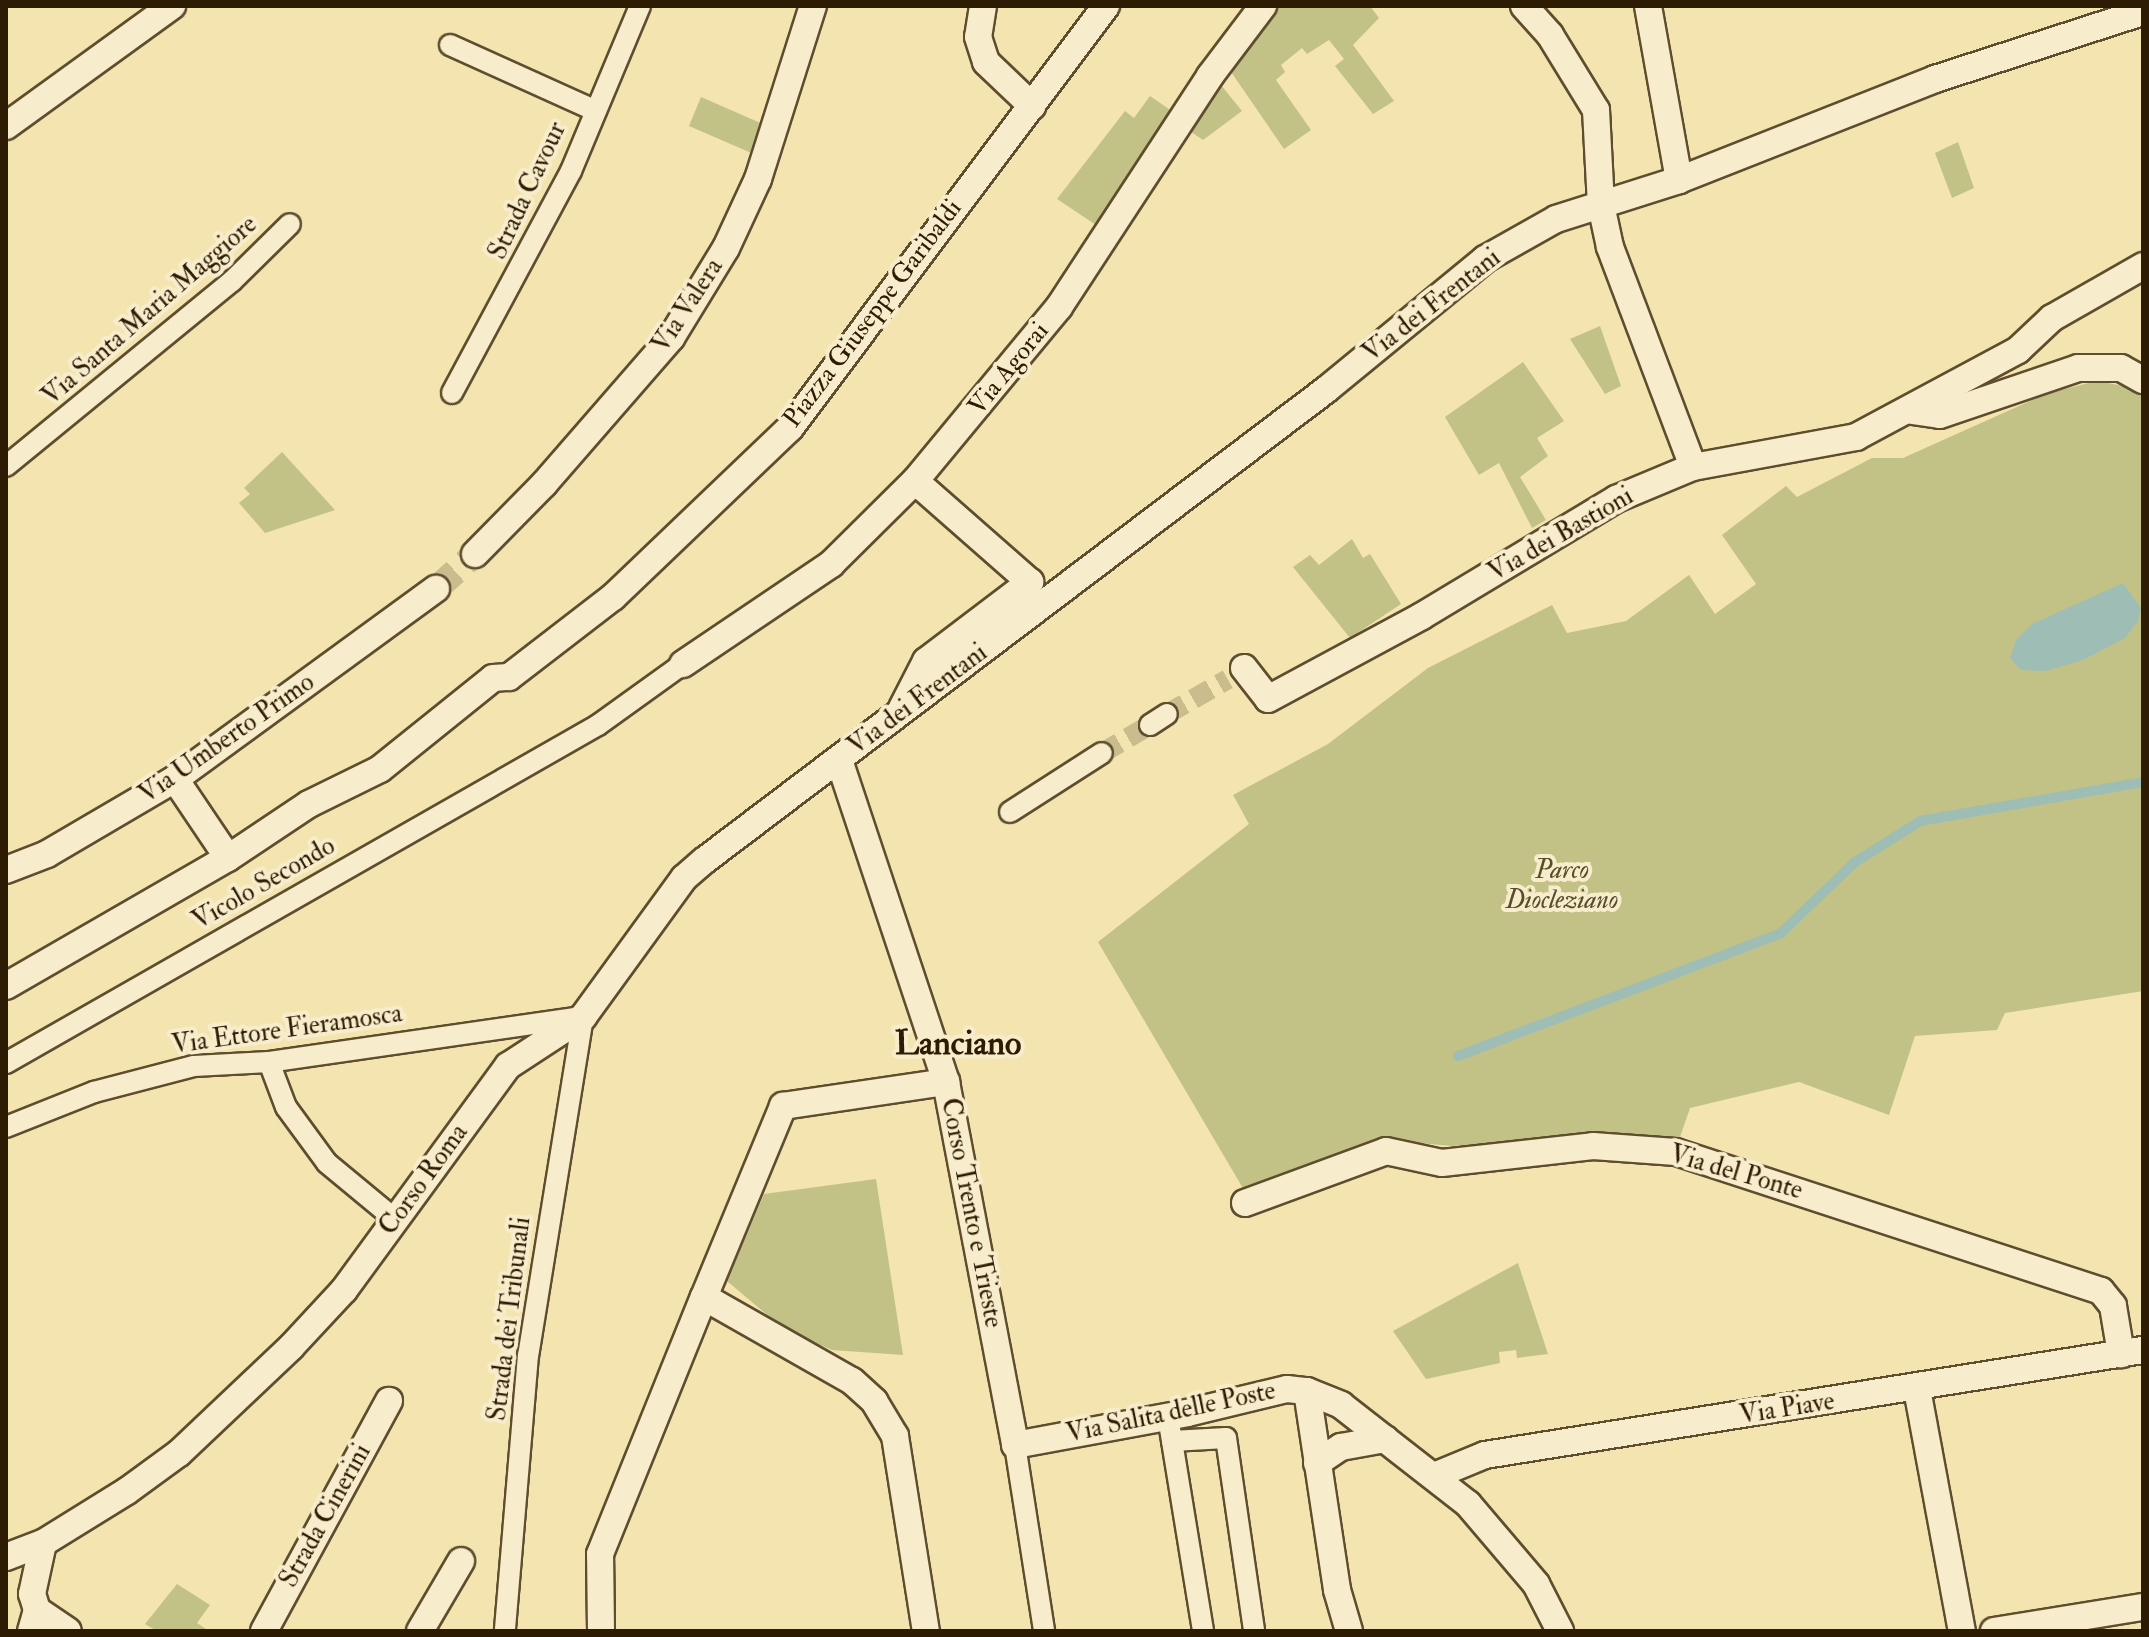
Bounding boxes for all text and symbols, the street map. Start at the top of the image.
street label: Strada Cavour [483,117,573,265]
street label: Piazza Giuseppe Garibaldi [777,194,969,434]
street label: Via Santa Maria Maggiore [36,209,264,413]
street label: Via dei Frentani [1357,243,1507,369]
street label: Via Valera [646,253,730,359]
street label: Via Agorai [962,316,1056,422]
street label: Via dei Bastioni [1483,481,1639,589]
street label: Via dei Frentani [842,638,994,762]
street label: Via Umberto Primo [134,667,320,811]
street label: Vicolo Secondo [187,831,341,937]
park label: Parco Diocleziano [1506,855,1618,916]
street label: Via Ettore Fieramosca [170,998,404,1062]
district label: Lanciano [895,1024,1021,1064]
street label: Corso Trento e Trieste [933,1096,1009,1330]
street label: Corso Roma [373,1118,475,1242]
street label: Via del Ponte [1666,1139,1806,1207]
street label: Strada dei Tribunali [482,1215,538,1423]
street label: Via Salita delle Poste [1064,1376,1278,1450]
street label: Via Piave [1737,1386,1837,1432]
street label: Strada Cinerini [274,1439,378,1593]

